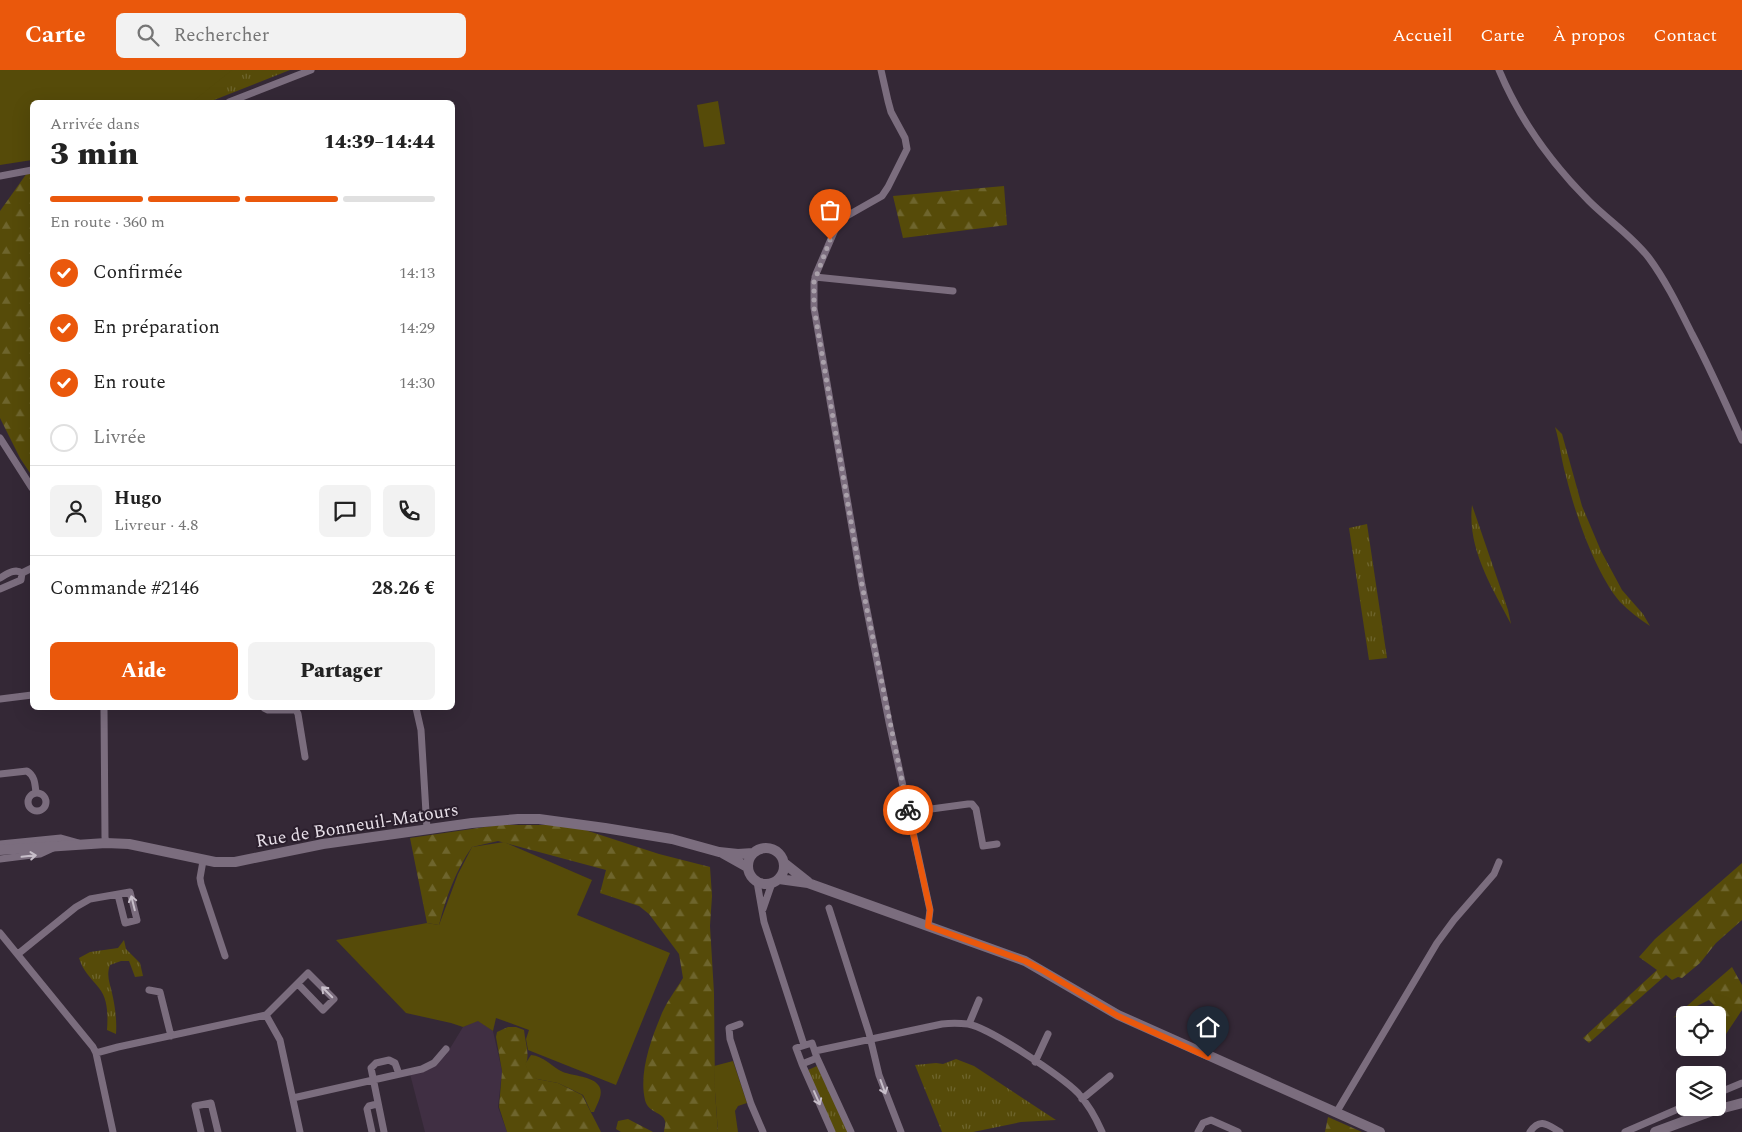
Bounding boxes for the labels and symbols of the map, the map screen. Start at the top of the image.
pin [809,189,851,240]
courier [883,785,933,835]
street label: Rue de Bonneuil-Matours [254,796,460,855]
one-way arrow [21,851,37,860]
one-way arrow [128,896,137,912]
one-way arrow [321,986,333,998]
pin [1187,1006,1229,1057]
one-way arrow [879,1078,888,1094]
one-way arrow [812,1090,822,1105]

